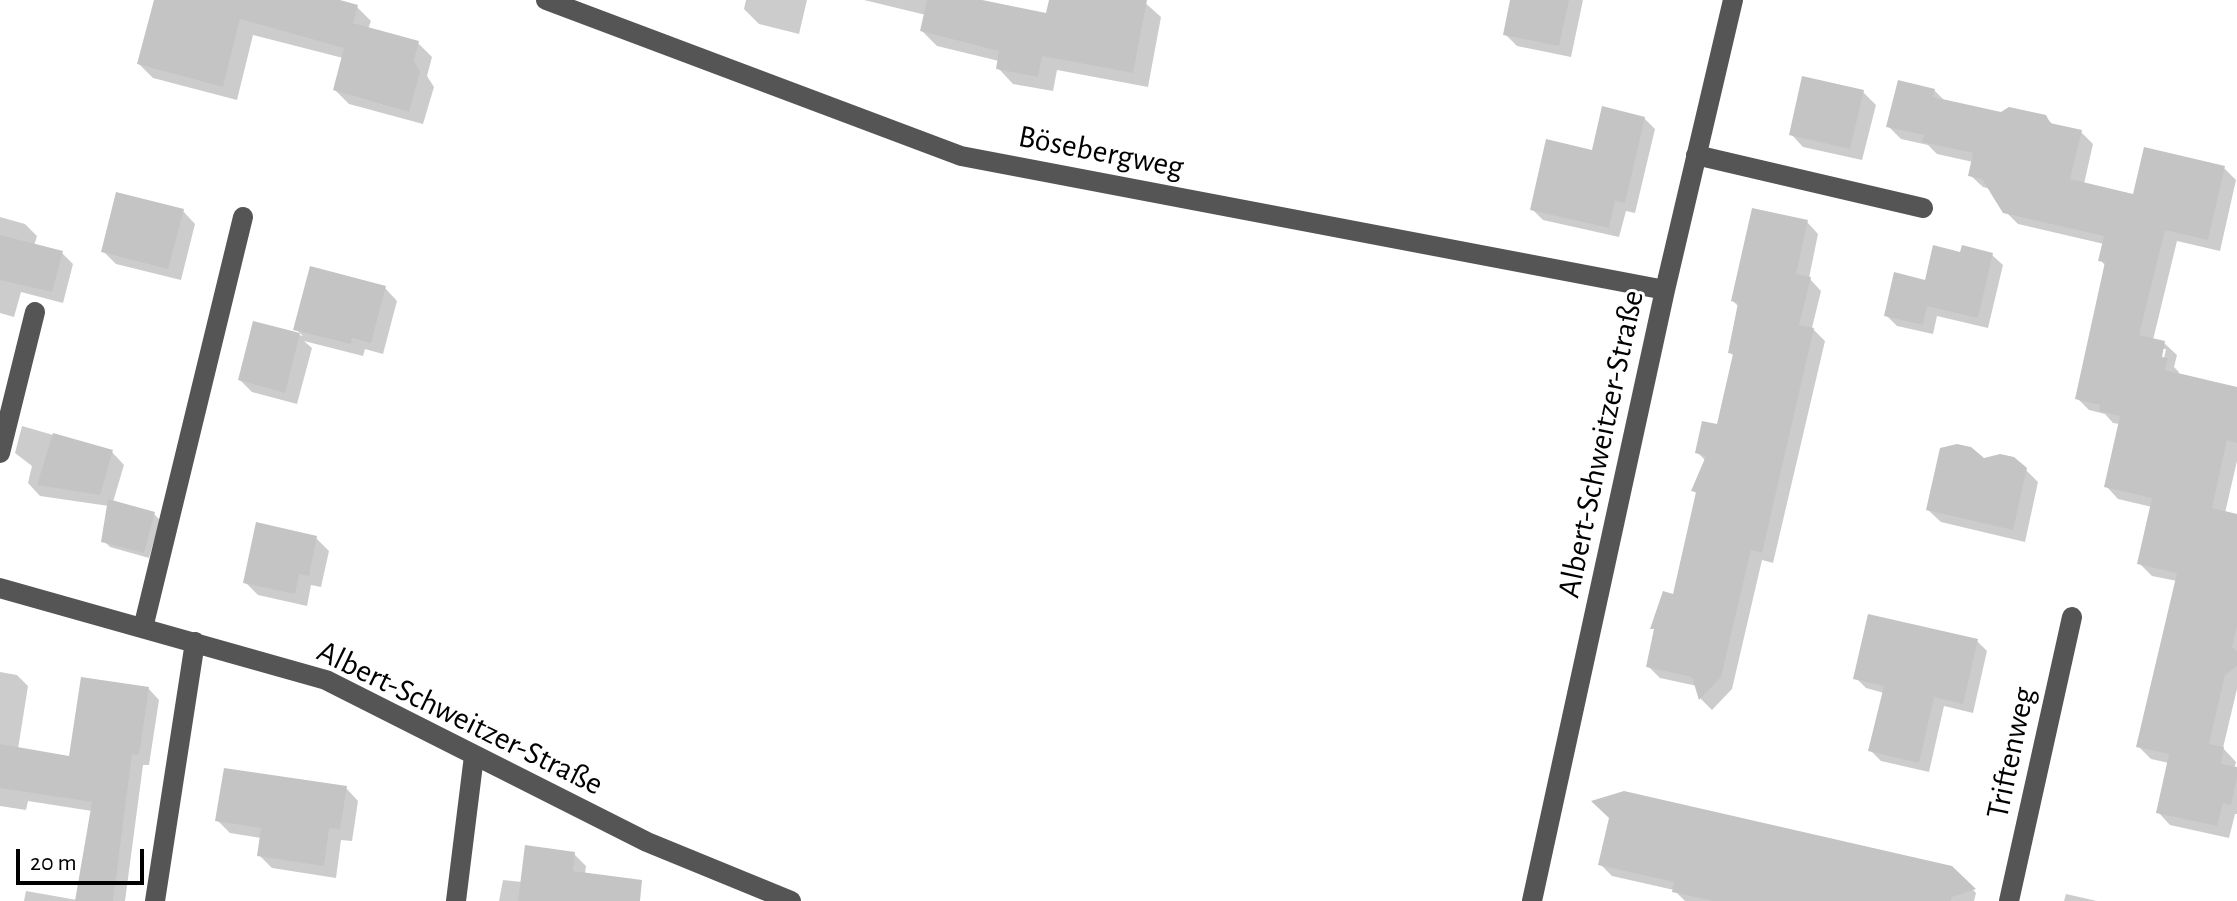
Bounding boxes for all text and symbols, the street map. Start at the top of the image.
street label: Bösebergweg [1015,117,1187,187]
street label: Albert-Schweitzer-Straße [1550,287,1652,601]
street label: Albert-Schweitzer-Straße [311,632,609,804]
street label: Triftenweg [1978,684,2044,822]
scale bar [20,833,148,883]
text: 20 m [30,851,77,875]

